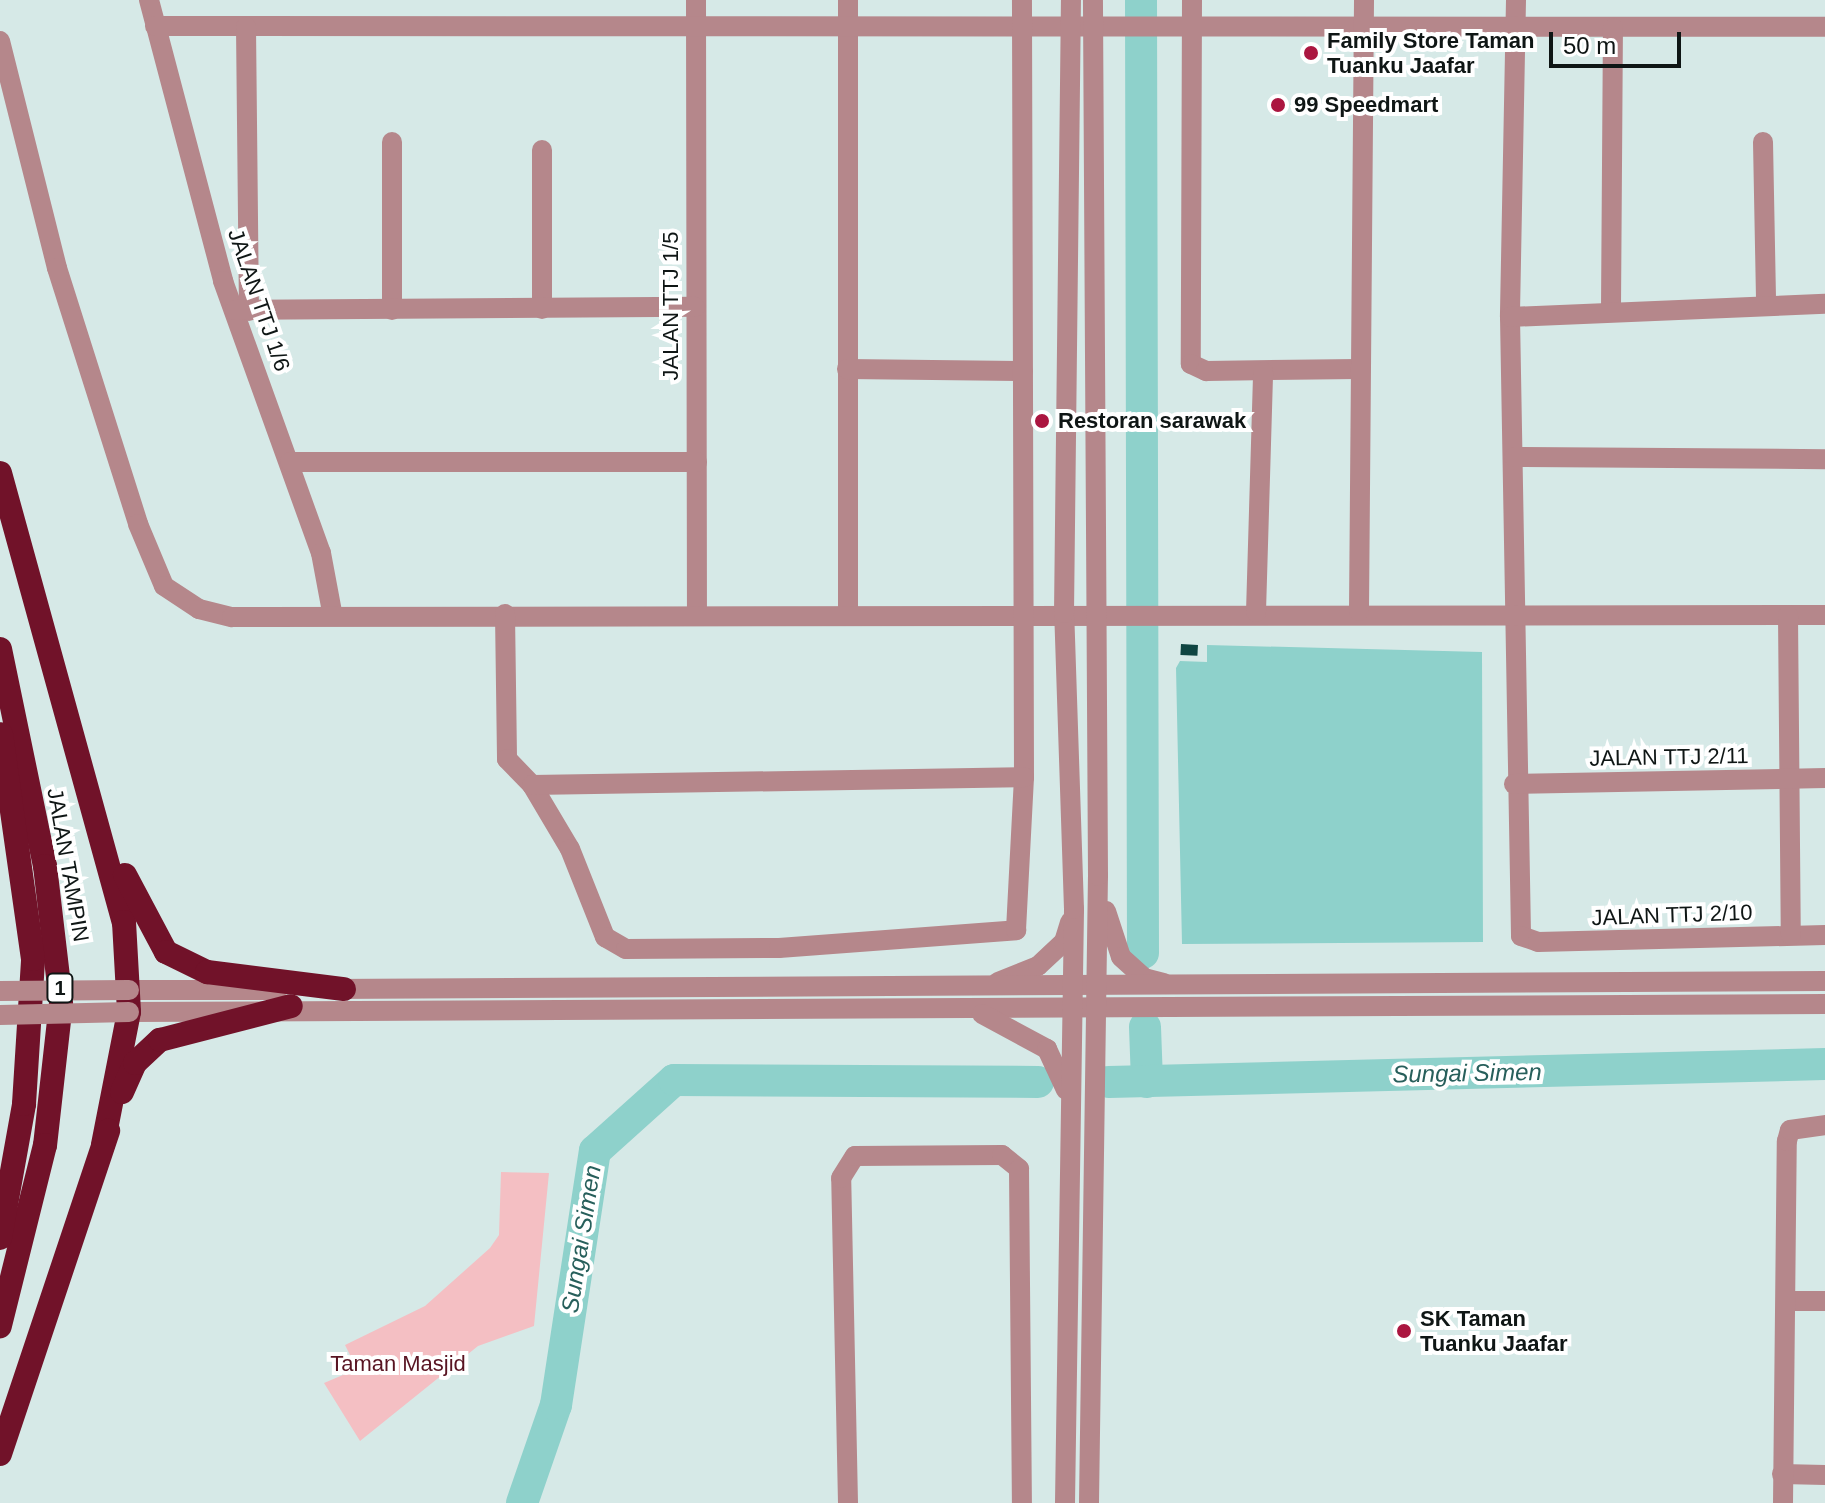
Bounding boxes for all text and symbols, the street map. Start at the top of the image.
scale bar [1553,16,1685,66]
place label: Family Store Taman Tuanku Jaafar [1327,27,1534,78]
text: 50 m [1563,32,1616,59]
marker: Family Store Taman Tuanku Jaafar [1302,44,1320,62]
place label: 99 Speedmart [1294,92,1438,118]
marker: 99 Speedmart [1269,96,1287,114]
street label: JALAN TTJ 1/6 [222,225,296,375]
street label: JALAN TTJ 1/5 [658,231,684,381]
place label: Restoran sarawak [1058,408,1246,434]
marker: Restoran sarawak [1033,412,1051,430]
street label: JALAN TTJ 2/11 [1589,742,1749,772]
street label: JALAN TAMPIN [41,786,95,944]
street label: JALAN TTJ 2/10 [1591,899,1753,931]
road number: 1 [46,972,74,1004]
water label: Sungai Simen [1392,1057,1542,1089]
water label: Sungai Simen [555,1163,607,1315]
place label: SK Taman Tuanku Jaafar [1420,1305,1568,1356]
marker: SK Taman Tuanku Jaafar [1395,1322,1413,1340]
park label: Taman Masjid [330,1351,466,1377]

